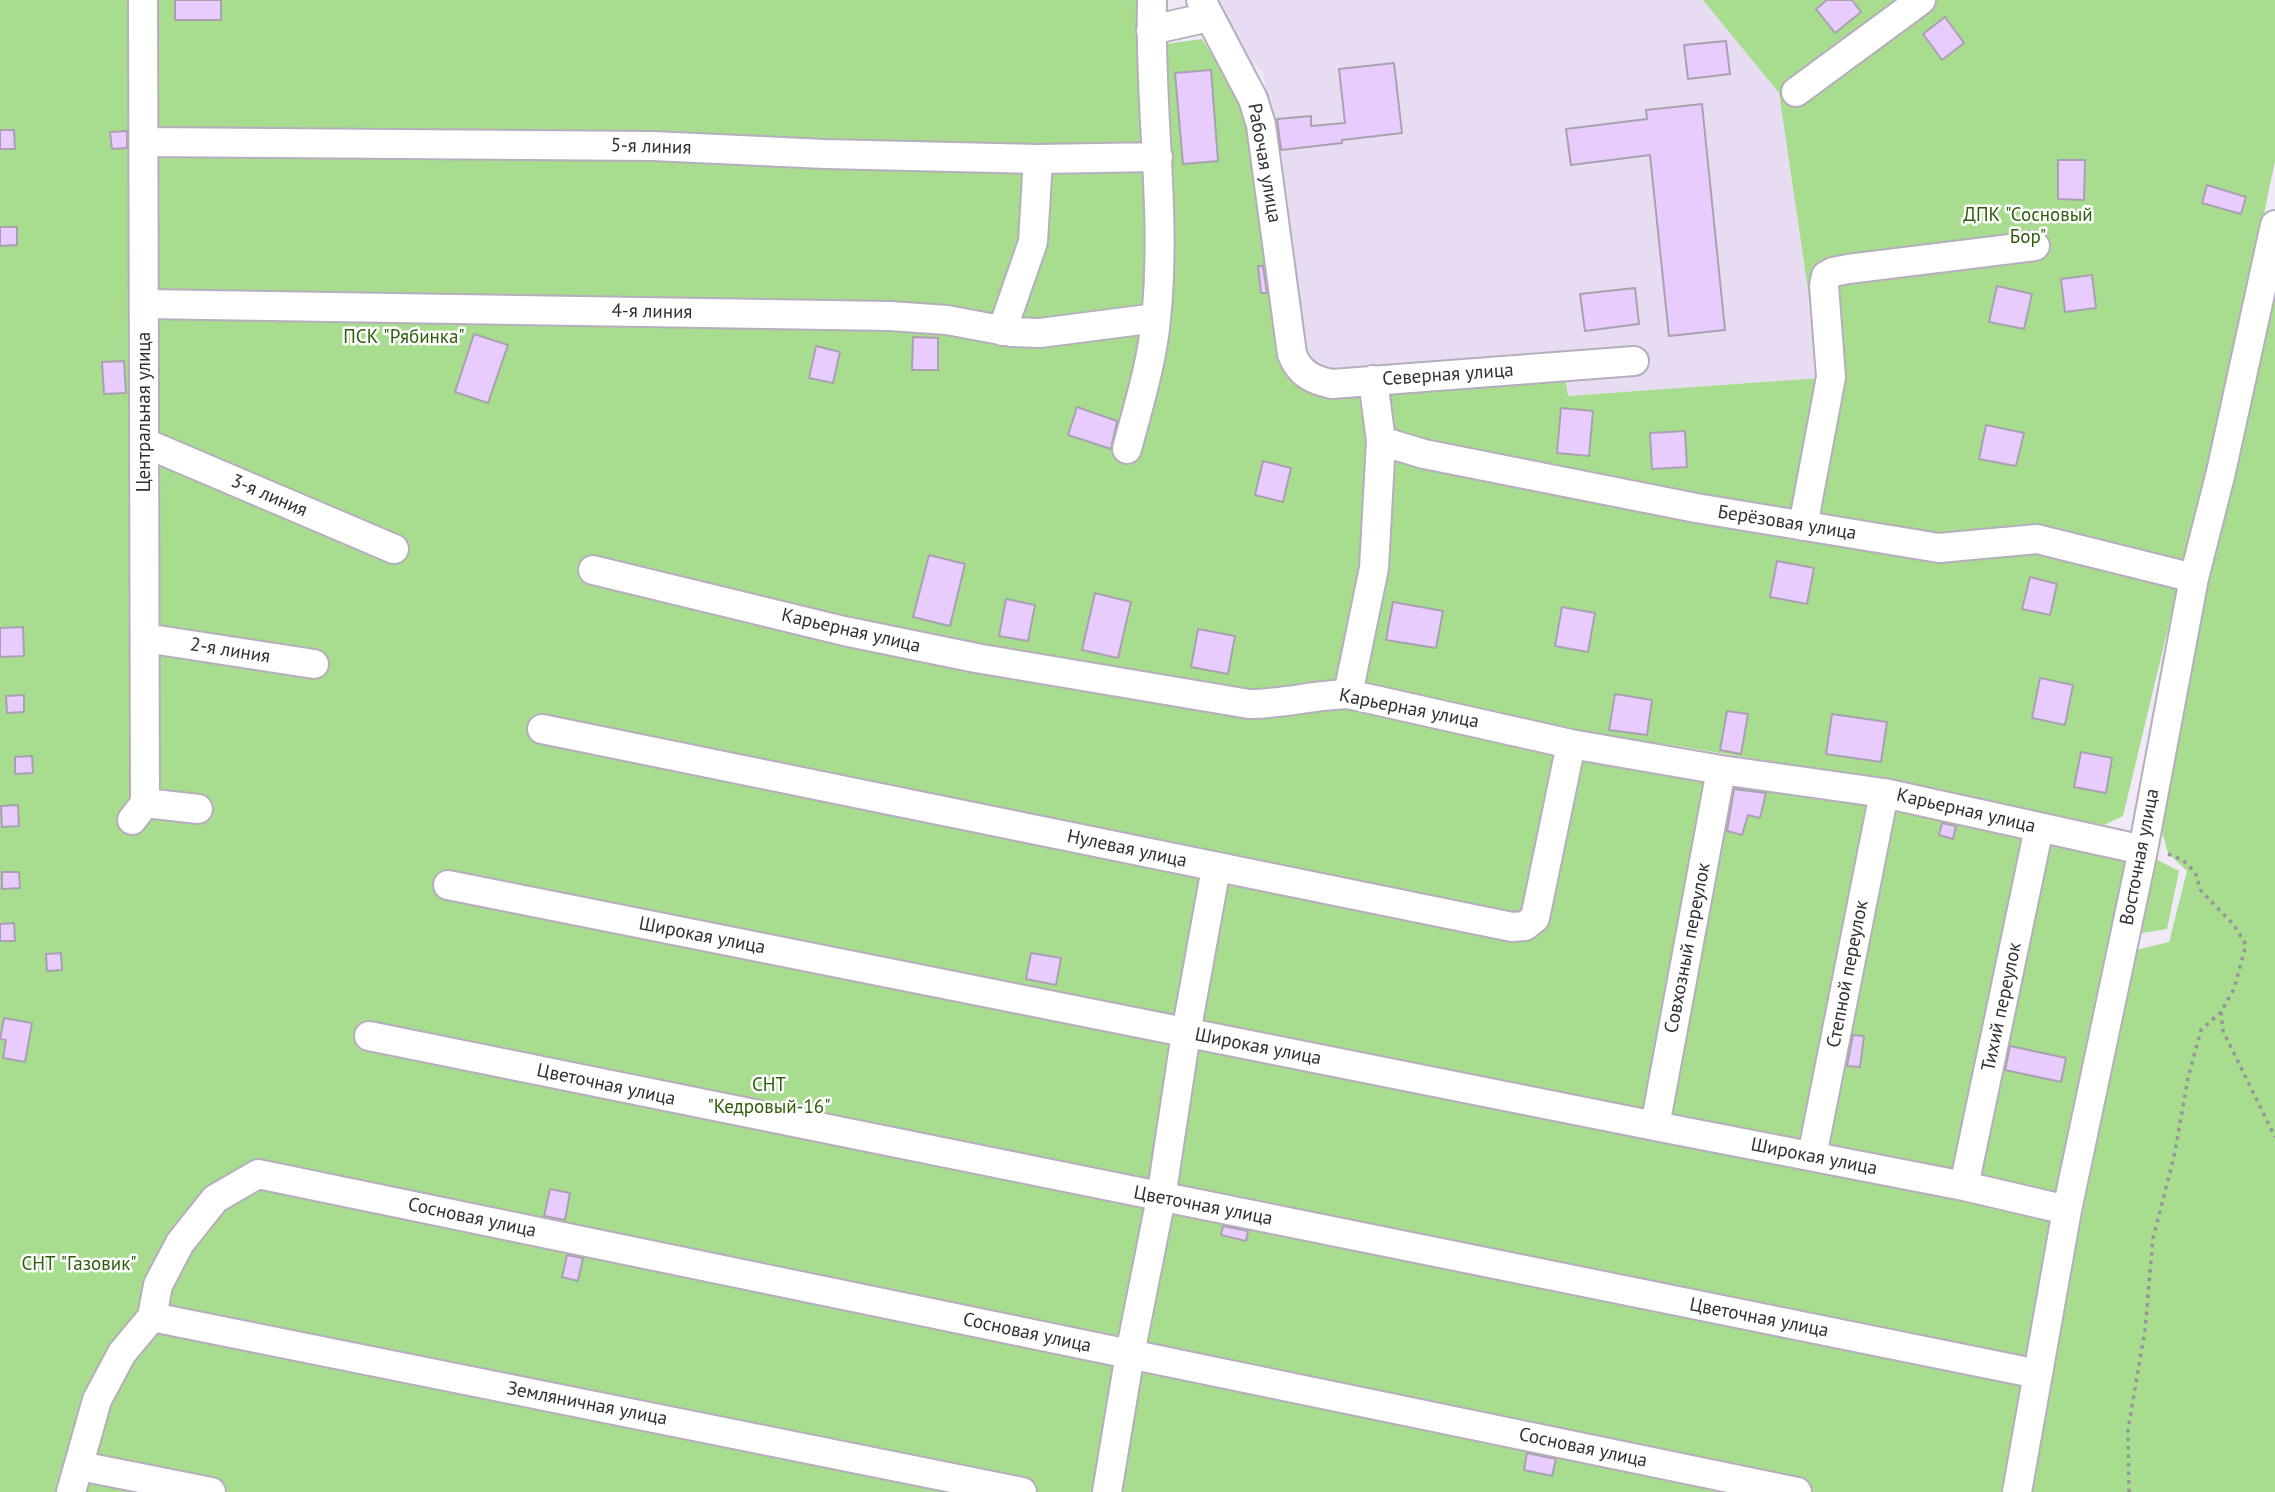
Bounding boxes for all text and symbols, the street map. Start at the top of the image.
street label: Рабочая улица [1242,101,1286,225]
street label: 5-я линия [610,134,692,160]
park label: ДПК "Сосновый Бор" [1963,205,2093,249]
street label: 4-я линия [611,300,693,324]
park label: ПСК "Рябинка" [343,327,465,349]
street label: Центральная улица [134,332,156,492]
street label: Северная улица [1382,359,1514,391]
street label: 3-я линия [227,470,311,522]
street label: Берёзовая улица [1716,501,1858,545]
street label: Карьерная улица [779,604,923,658]
street label: 2-я линия [188,633,272,669]
street label: Карьерная улица [1337,684,1481,734]
street label: Карьерная улица [1894,784,2038,838]
street label: Восточная улица [2116,787,2164,927]
street label: Нулевая улица [1065,825,1189,873]
street label: Совхозный переулок [1660,861,1716,1035]
street label: Степной переулок [1823,898,1873,1050]
street label: Широкая улица [637,913,767,959]
street label: Тихий переулок [1977,940,2027,1074]
street label: Широкая улица [1193,1024,1323,1070]
street label: Цветочная улица [535,1059,677,1111]
park label: СНТ "Кедровый-16" [707,1075,831,1119]
street label: Широкая улица [1749,1134,1879,1180]
street label: Цветочная улица [1132,1181,1274,1231]
street label: Сосновая улица [406,1193,538,1243]
park label: СНТ "Газовик" [21,1254,137,1276]
street label: Цветочная улица [1688,1293,1830,1343]
street label: Сосновая улица [961,1308,1093,1358]
street label: Земляничная улица [505,1377,669,1431]
street label: Сосновая улица [1517,1423,1649,1473]

